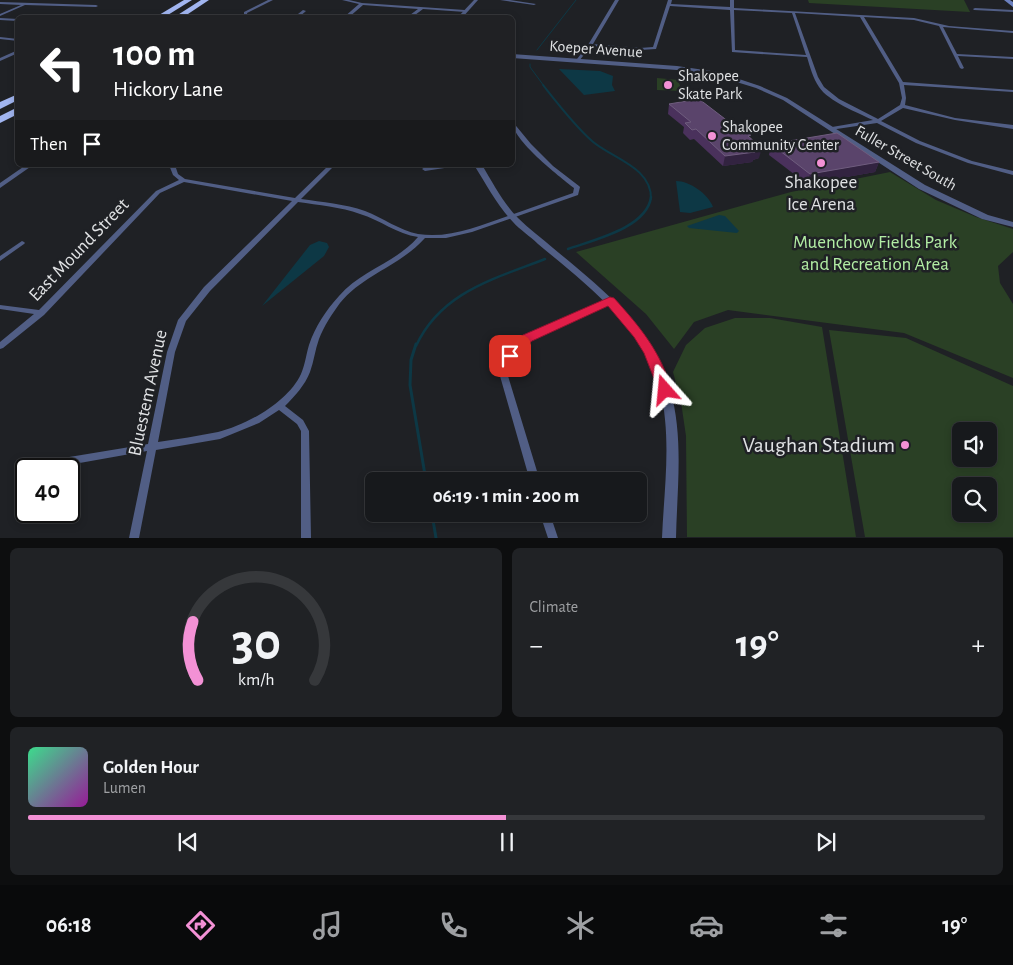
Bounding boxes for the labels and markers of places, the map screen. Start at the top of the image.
place label: Shakopee Skate Park [678,68,743,102]
marker: Shakopee Skate Park [662,79,674,91]
place label: Shakopee Community Center [722,119,840,154]
marker: Shakopee Community Center [706,130,718,142]
marker: Shakopee Ice Arena [815,157,827,169]
place label: Shakopee Ice Arena [785,173,857,214]
pin [489,335,531,377]
place label: Vaughan Stadium [742,434,895,456]
marker: Vaughan Stadium [899,439,911,451]

